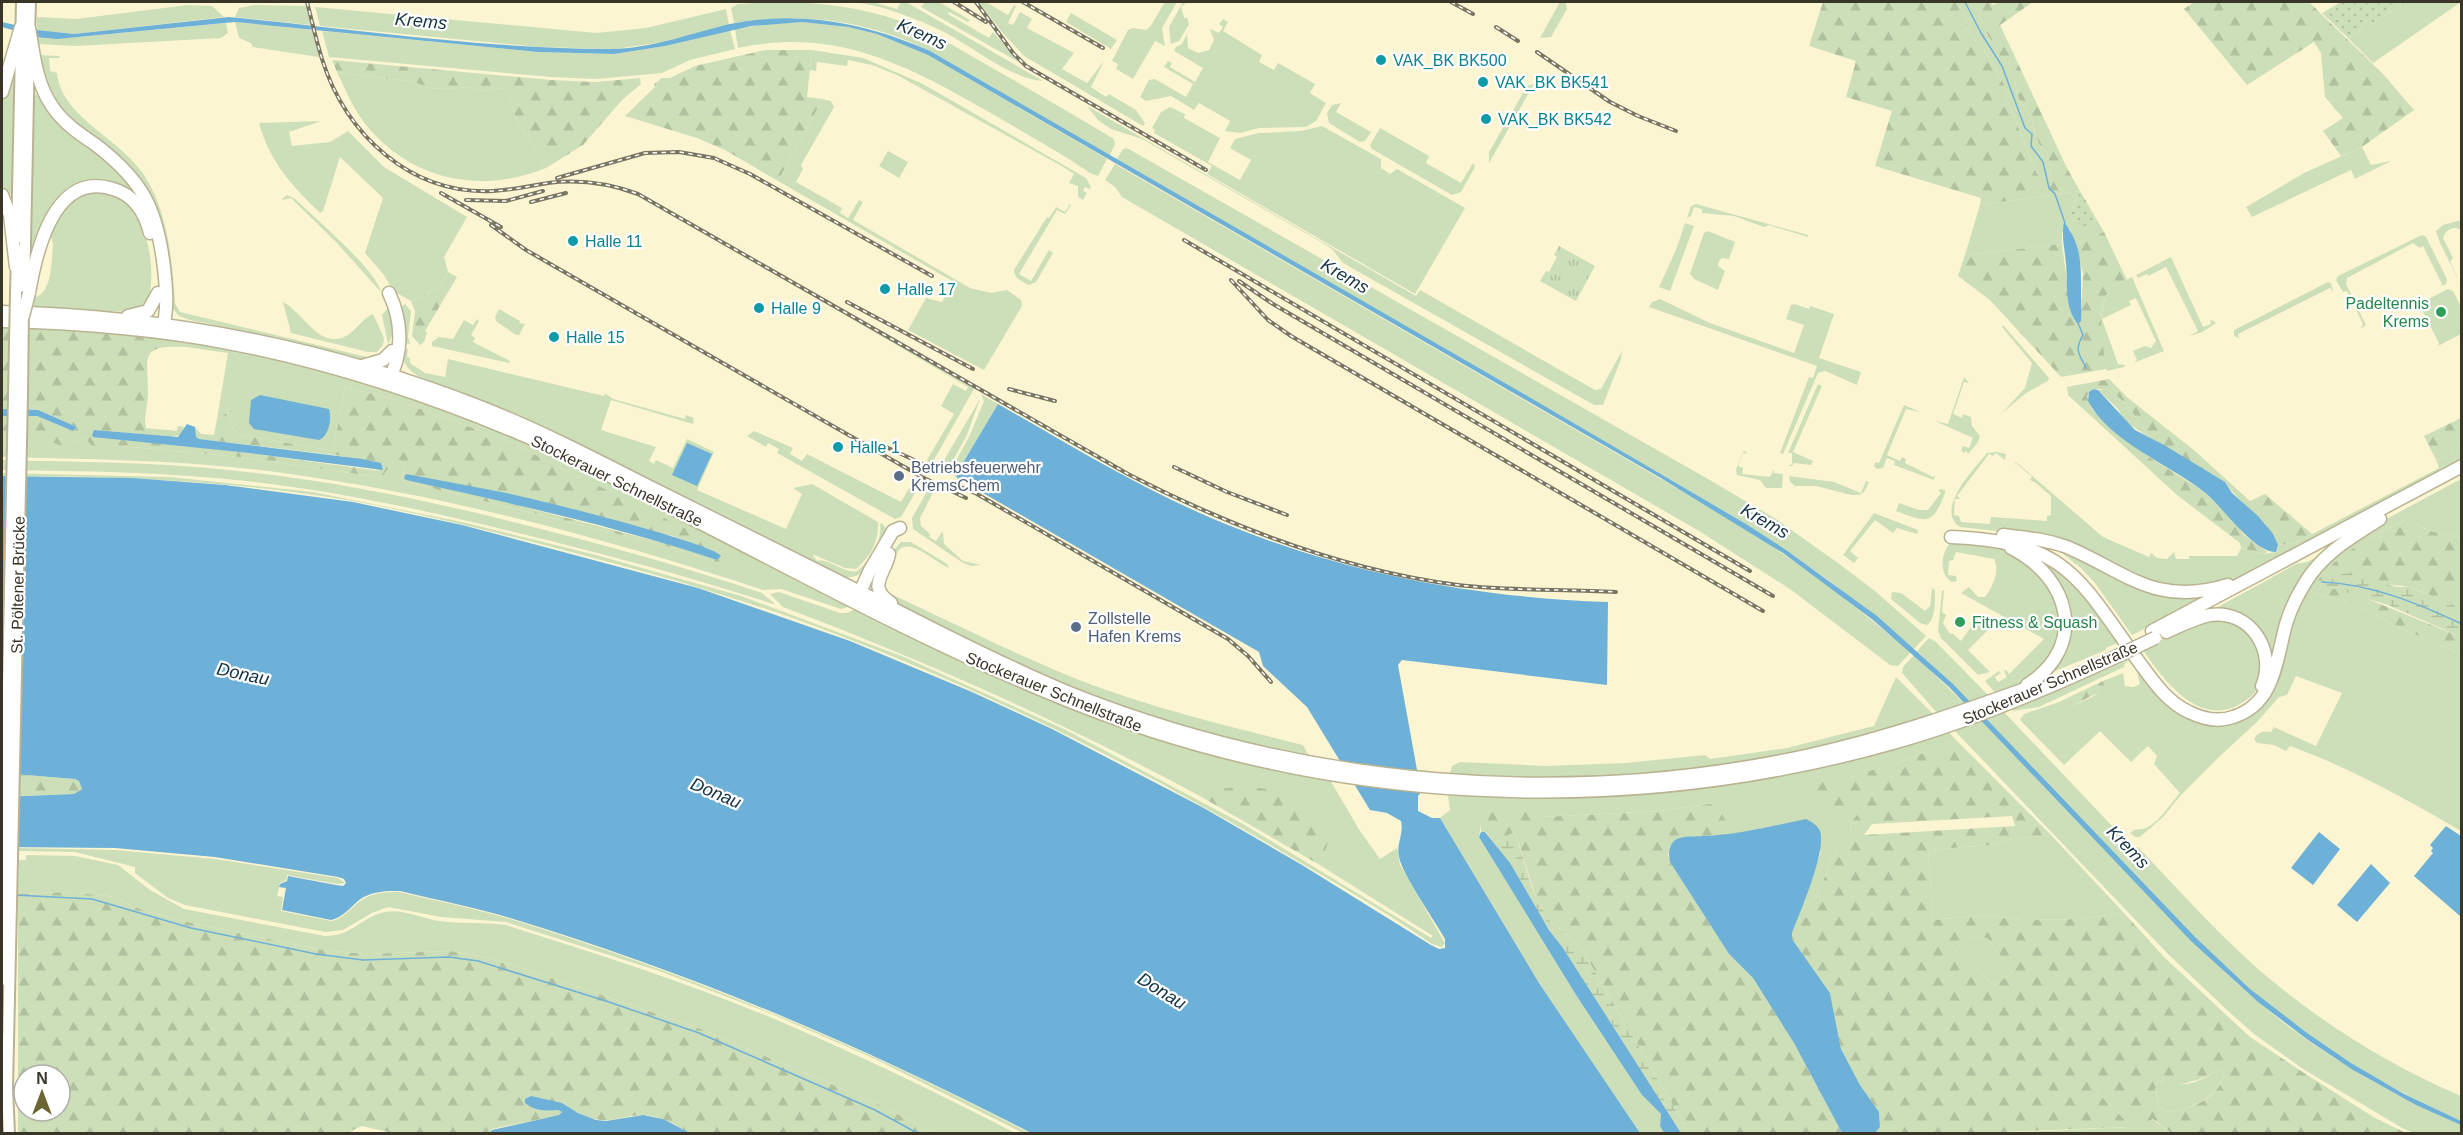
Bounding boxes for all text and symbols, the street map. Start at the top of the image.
water label: Krems [394,9,448,33]
water label: Krems [894,14,950,54]
place label: VAK_BK BK500 [1393,52,1507,70]
marker: VAK_BK BK500 [1374,53,1388,67]
place label: VAK_BK BK541 [1495,74,1609,92]
marker: VAK_BK BK541 [1476,75,1490,89]
place label: VAK_BK BK542 [1498,111,1612,129]
marker: VAK_BK BK542 [1479,112,1493,126]
place label: Halle 11 [585,233,643,250]
marker: Halle 11 [566,234,580,248]
water label: Krems [1317,254,1373,298]
place label: Halle 17 [897,281,956,298]
marker: Halle 17 [878,282,892,296]
place label: Padeltennis Krems [2345,295,2429,330]
place label: Halle 9 [771,300,821,317]
marker: Halle 9 [752,301,766,315]
marker: Padeltennis Krems [2434,305,2448,319]
place label: Halle 15 [566,329,625,346]
marker: Halle 15 [547,330,561,344]
street label: Stockerauer Schnellstraße [529,432,706,530]
place label: Halle 1 [850,439,900,456]
marker: Halle 1 [831,440,845,454]
place label: Betriebsfeuerwehr KremsChem [911,459,1042,494]
marker: Betriebsfeuerwehr KremsChem [892,469,906,483]
water label: Krems [1737,499,1793,543]
street label: St. Pöltener Brücke [8,516,28,654]
place label: Zollstelle Hafen Krems [1088,610,1181,645]
place label: Fitness & Squash [1972,614,2097,631]
marker: Fitness & Squash [1953,615,1967,629]
marker: Zollstelle Hafen Krems [1069,620,1083,634]
street label: Stockerauer Schnellstraße [1960,638,2140,728]
street label: Stockerauer Schnellstraße [963,649,1145,735]
water label: Donau [215,659,271,689]
water label: Donau [688,773,744,813]
water label: Krems [2103,821,2153,873]
water label: Donau [1134,968,1190,1014]
north arrow [12,1063,72,1123]
text: N [36,1070,48,1087]

